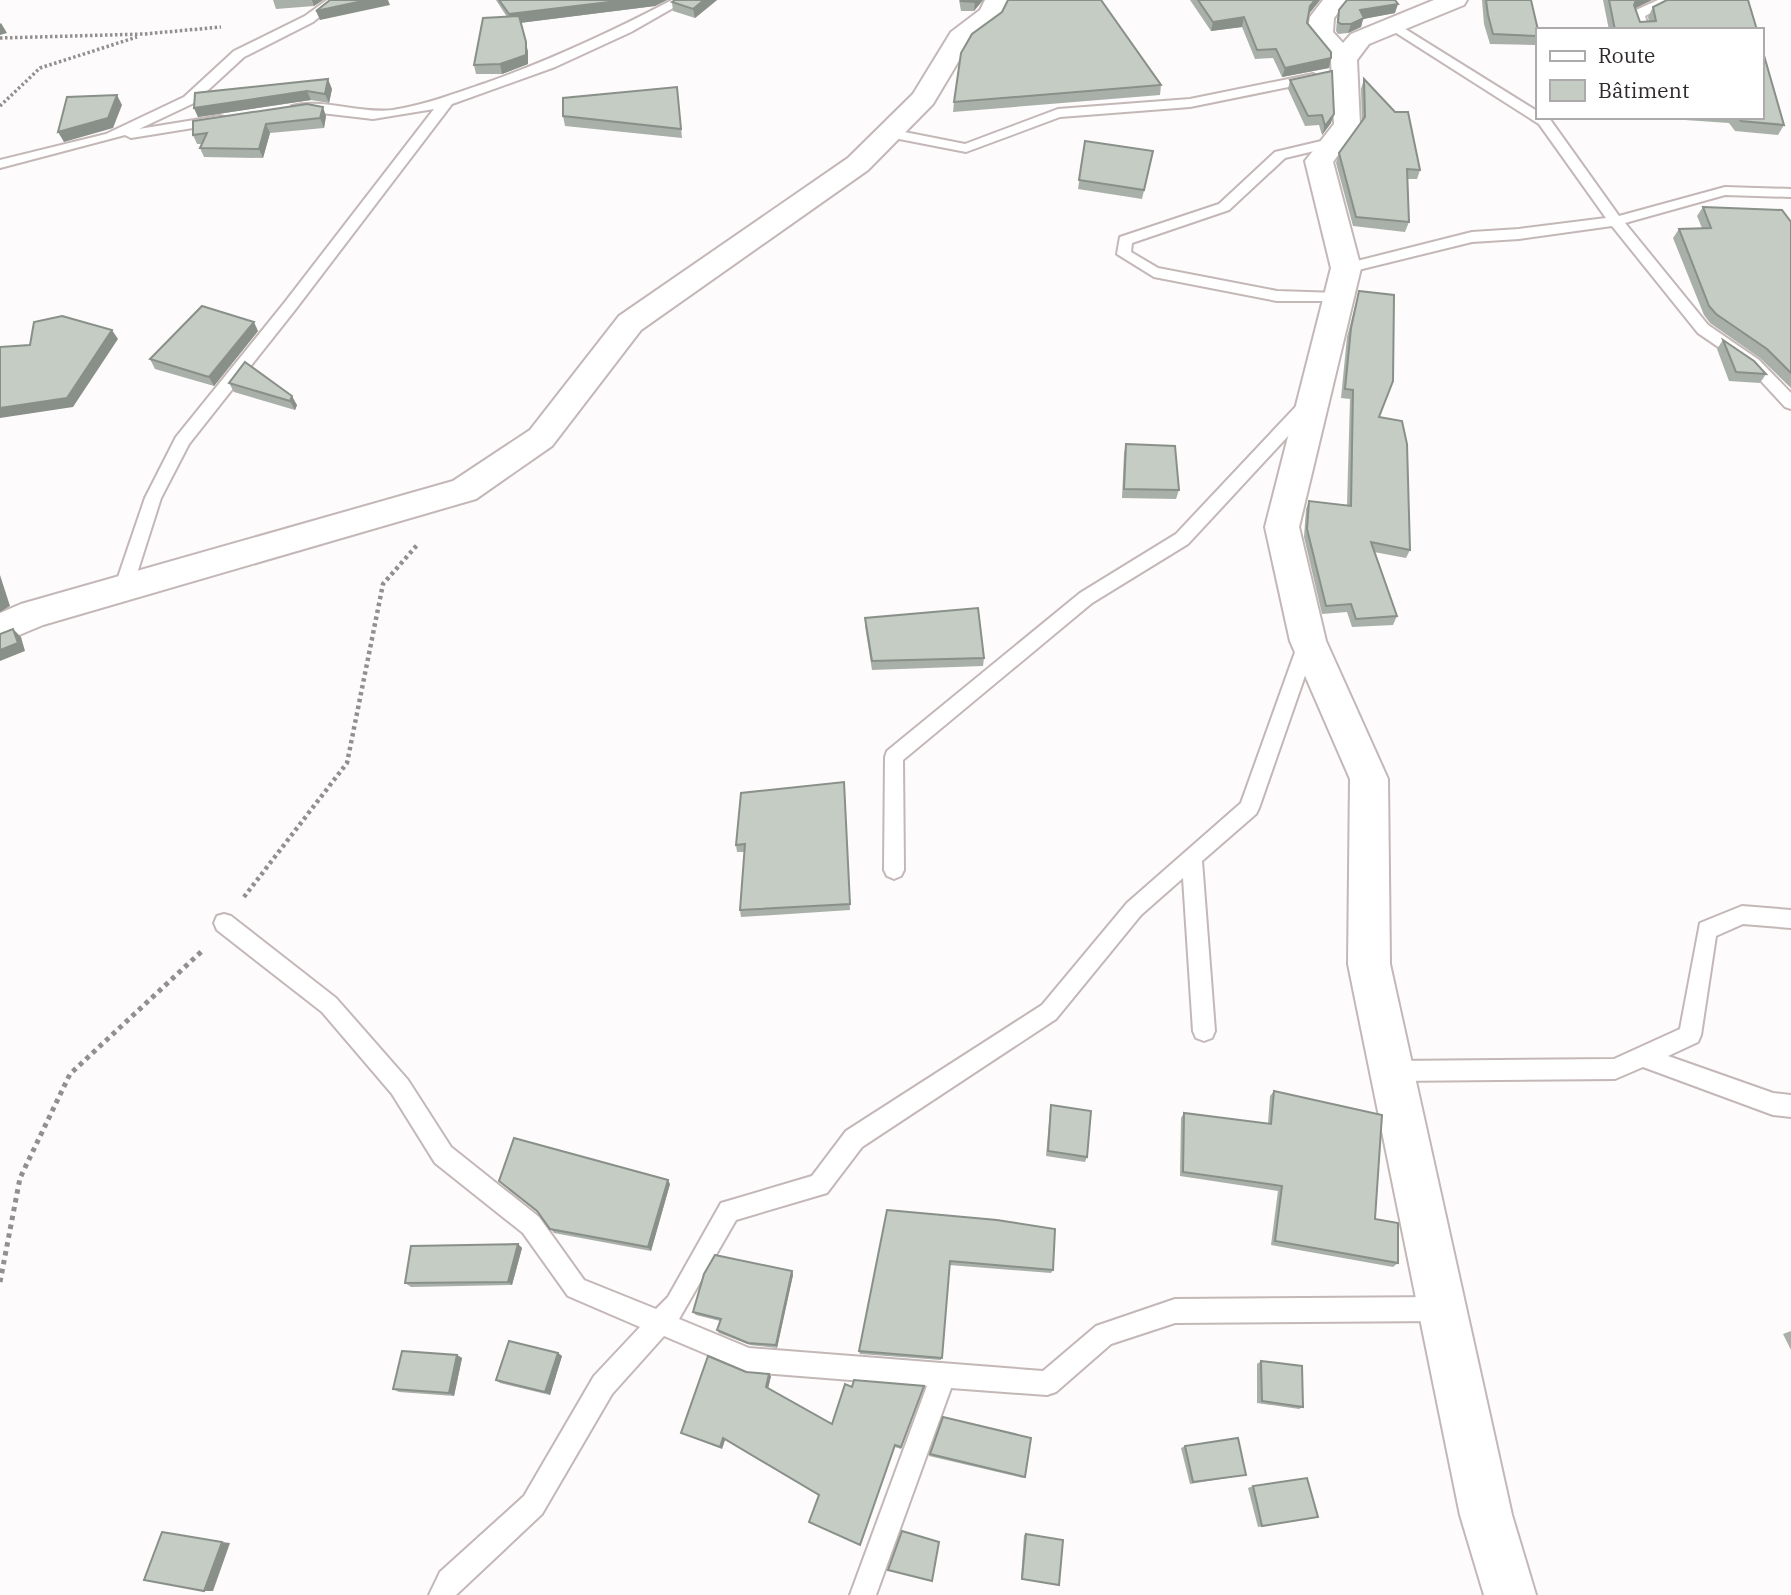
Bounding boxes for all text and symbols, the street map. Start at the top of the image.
legend [1536,28,1763,119]
text: Route [1598,41,1655,69]
text: Bâtiment [1598,76,1689,104]

